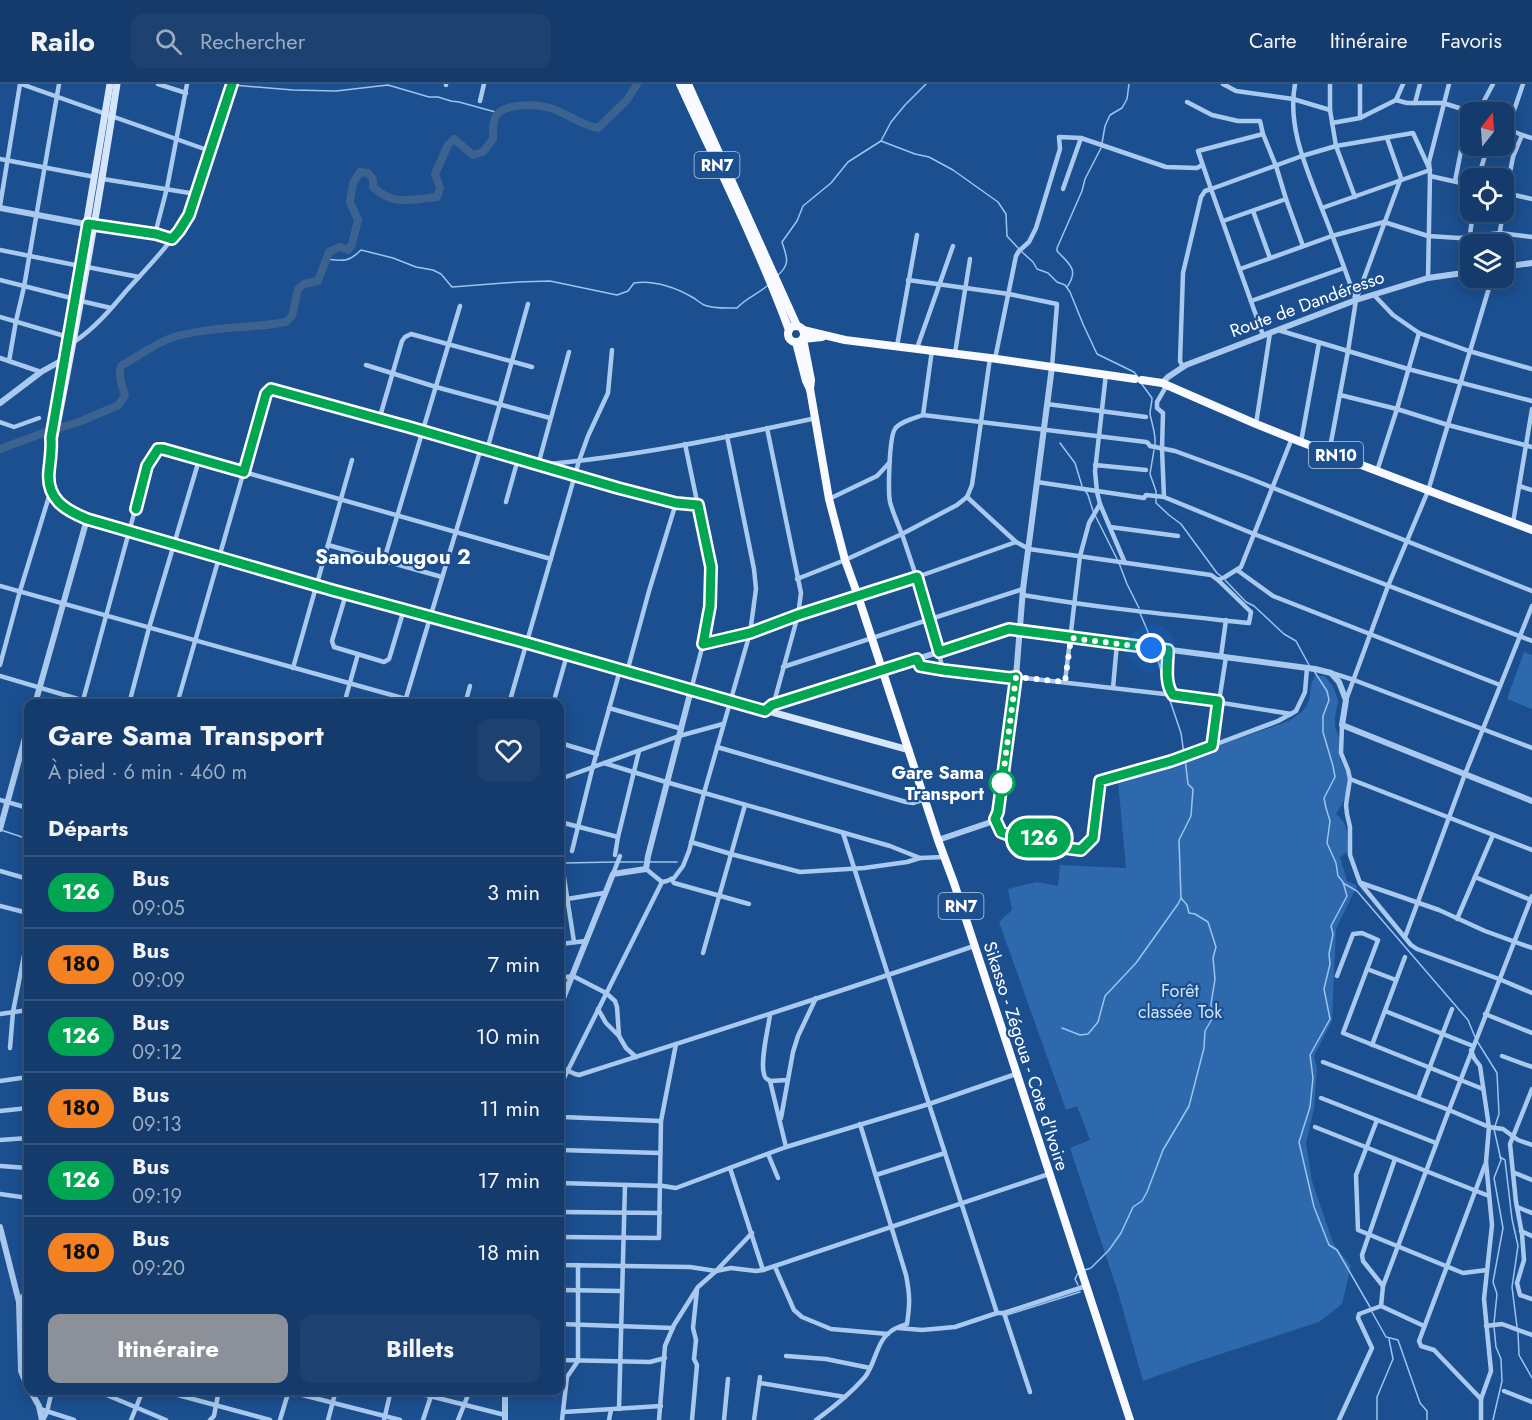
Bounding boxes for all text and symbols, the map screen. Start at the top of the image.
search box [131,14,551,68]
text: Railo [30,21,95,62]
icon: search [152,25,185,58]
text: Rechercher [200,25,305,57]
text: Carte [1249,26,1297,56]
text: Itinéraire [1330,26,1408,56]
text: Favoris [1441,26,1502,56]
north arrow [1460,102,1514,156]
map controls [1460,102,1514,288]
road number: RN7 [694,152,740,178]
button: locate [1460,168,1514,222]
button: layers [1460,234,1514,288]
street label: Route de Dandéresso [1226,264,1388,344]
road number: RN10 [1309,442,1363,468]
district label: Sanoubougou 2 [315,542,471,572]
your location [1136,633,1166,663]
text: Gare Sama Transport [48,715,324,756]
button: heart [477,719,540,782]
text: À pied · 6 min · 460 m [48,758,247,787]
place label: Gare Sama Transport [891,760,984,807]
marker: Gare Sama Transport [989,770,1015,796]
text: Départs [48,812,128,844]
line badge: 126 [1004,818,1074,858]
text: 126 [1020,823,1058,853]
text: Bus [132,862,169,894]
text: 3 min [487,876,540,908]
text: 126 [62,877,100,907]
road number: RN7 [938,893,984,919]
text: 09:05 [132,894,185,923]
text: Bus [132,934,169,966]
street label: Sikasso - Zégoua - Cote d'Ivoire [977,938,1075,1174]
text: 7 min [487,948,540,980]
text: 180 [62,949,100,979]
text: 09:09 [132,966,185,995]
park label: Forêt classée Tok [1138,978,1222,1025]
text: Bus [132,1006,169,1038]
text: 10 min [476,1020,540,1052]
text: 126 [62,1021,100,1051]
text: 09:12 [132,1038,182,1067]
text: Bus [132,1078,169,1110]
text: 11 min [479,1092,540,1124]
text: 180 [62,1093,100,1123]
text: 09:13 [132,1110,181,1139]
text: Bus [132,1150,169,1182]
text: 17 min [478,1164,540,1196]
text: 126 [62,1165,100,1195]
text: 09:19 [132,1182,182,1211]
text: Bus [132,1222,169,1254]
text: 18 min [477,1236,540,1268]
text: 180 [62,1237,100,1267]
text: 09:20 [132,1254,185,1283]
button: Itinéraire [48,1314,288,1383]
button: Billets [300,1314,540,1383]

